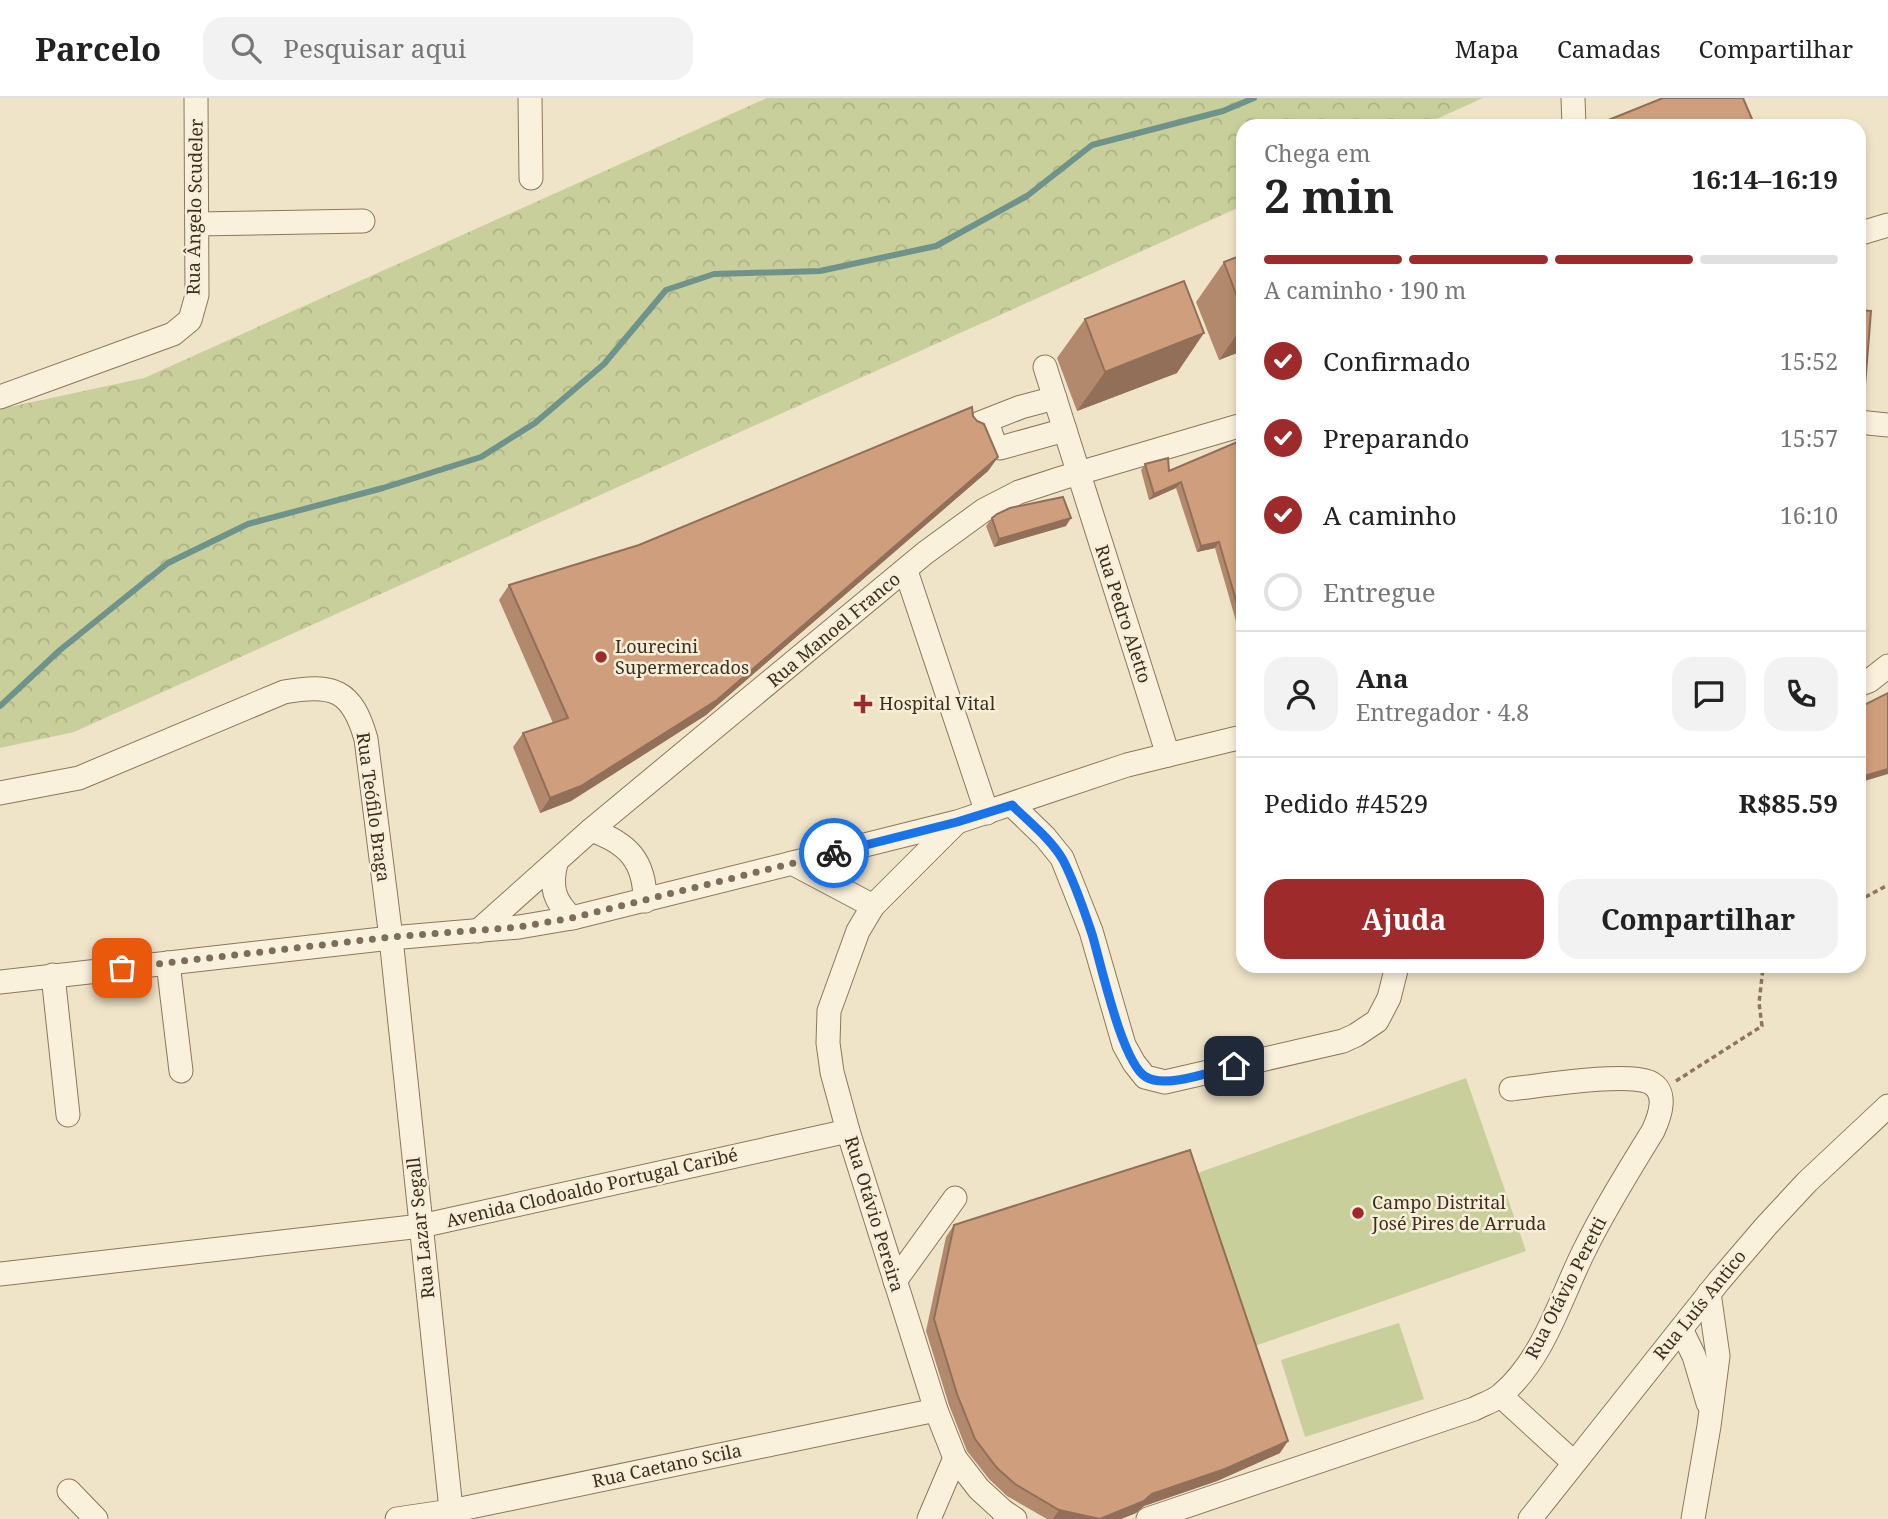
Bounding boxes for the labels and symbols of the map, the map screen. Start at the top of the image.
street label: Rua Ângelo Scudeler [180,118,208,296]
street label: Rua Pedro Aletto [1090,541,1158,686]
street label: Rua Manoel Franco [762,566,905,692]
place label: Lourecini Supermercados [615,634,749,679]
marker: Lourecini Supermercados [593,649,609,665]
place label: Hospital Vital [879,691,996,715]
marker: Hospital Vital [853,694,873,714]
street label: Rua Teófilo Braga [352,731,396,883]
courier [799,818,869,888]
pin [92,938,152,998]
pin [1204,1036,1264,1096]
street label: Rua Otávio Pereira [840,1133,910,1295]
street label: Avenida Clodoaldo Portugal Caribé [443,1142,740,1232]
street label: Rua Lazar Segall [401,1156,439,1300]
place label: Campo Distrital José Pires de Arruda [1371,1190,1546,1235]
marker: Campo Distrital José Pires de Arruda [1350,1205,1366,1221]
street label: Rua Otávio Peretti [1519,1212,1611,1363]
street label: Rua Luís Antico [1647,1244,1751,1364]
street label: Rua Caetano Scila [590,1437,744,1493]

